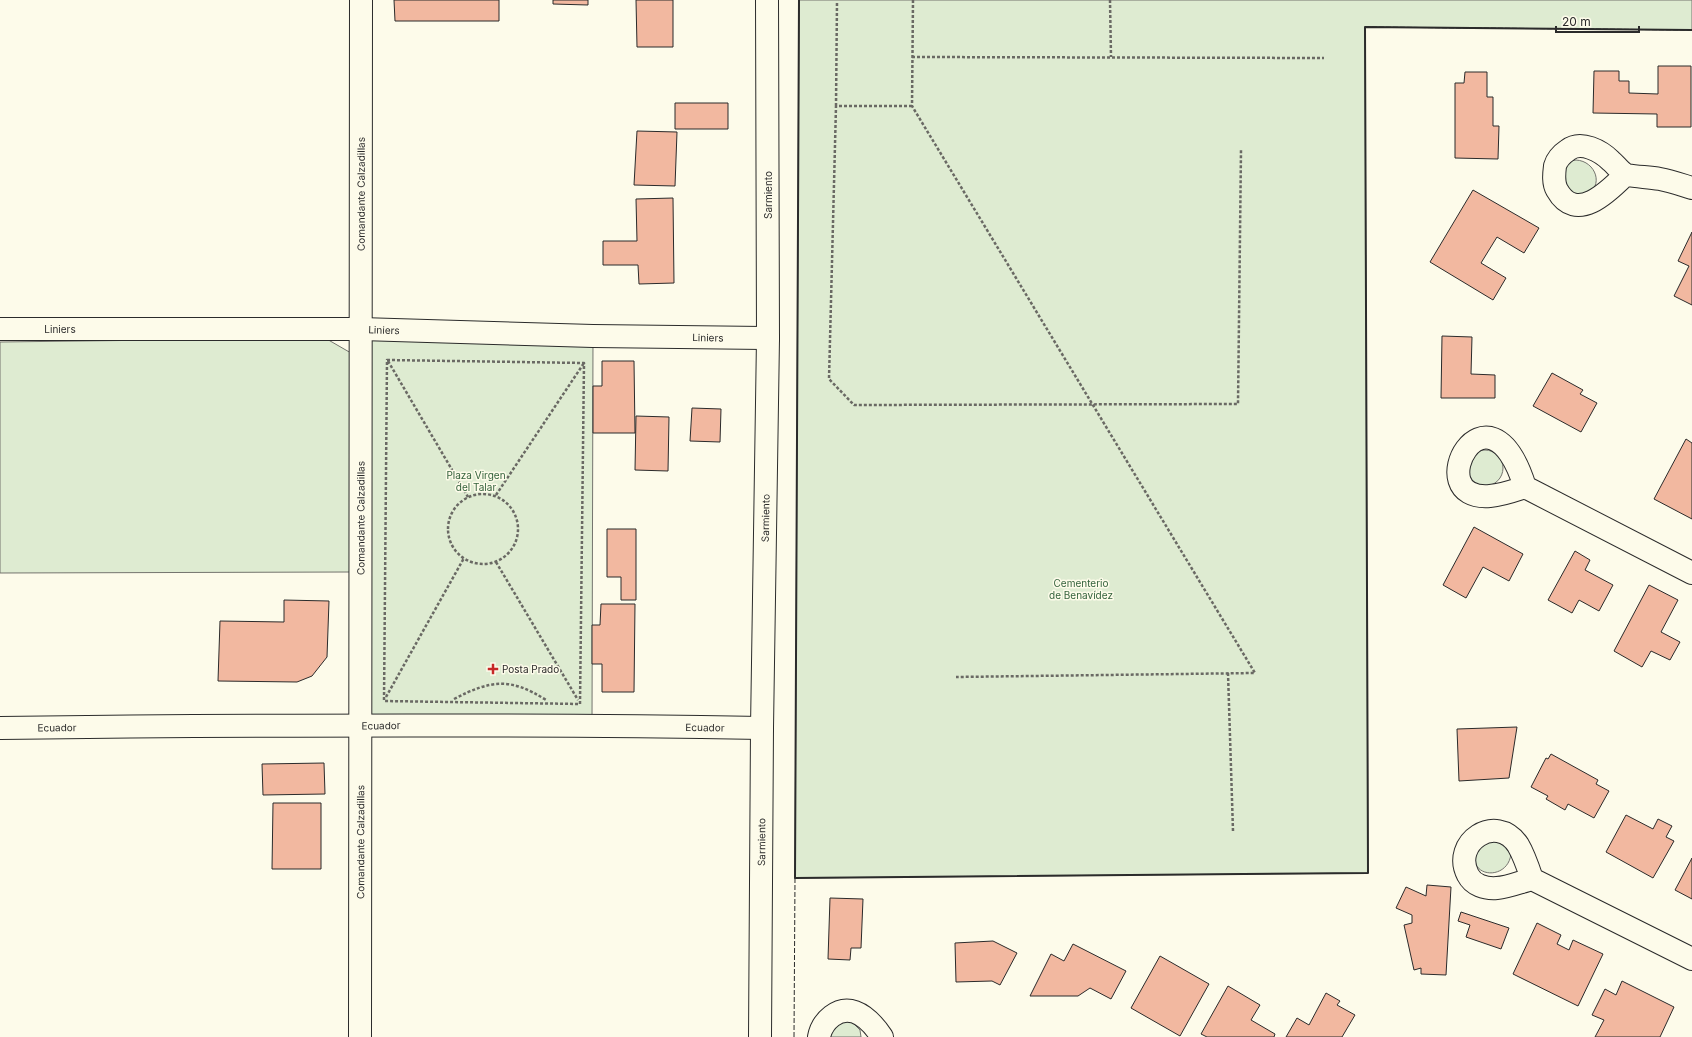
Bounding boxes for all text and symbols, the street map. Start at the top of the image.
scale bar [1556,8,1639,34]
text: 20 m [1562,14,1591,29]
street label: Comandante Calzadillas [355,137,367,251]
street label: Sarmiento [762,171,774,219]
street label: Liniers [44,323,76,335]
street label: Liniers [368,323,400,336]
street label: Liniers [692,331,724,343]
street label: Comandante Calzadillas [354,461,367,575]
park label: Plaza Virgen del Talar [446,469,506,493]
street label: Sarmiento [759,494,772,542]
park label: Cementerio de Benavídez [1049,577,1113,601]
marker: Posta Prado [487,663,499,675]
place label: Posta Prado [502,663,559,675]
street label: Ecuador [361,719,401,731]
street label: Ecuador [37,721,77,734]
street label: Ecuador [685,721,725,733]
street label: Comandante Calzadillas [354,785,366,899]
street label: Sarmiento [755,818,767,866]

